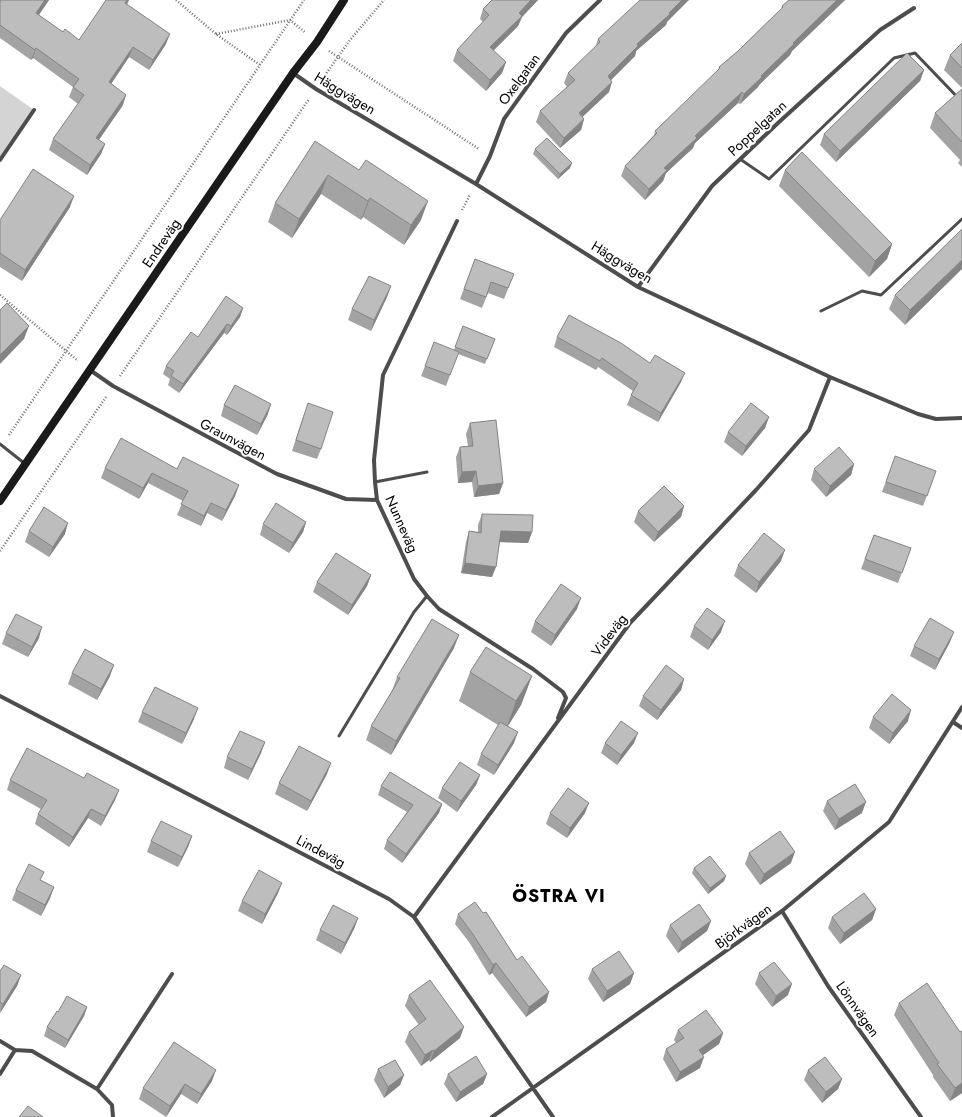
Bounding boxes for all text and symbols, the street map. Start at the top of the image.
street label: Oxelgatan [493,49,545,109]
street label: Häggvägen [311,67,379,119]
street label: Poppelgatan [723,96,791,160]
street label: Endreväg [137,214,185,272]
street label: Häggvägen [588,236,656,288]
street label: Graunvägen [196,413,270,465]
street label: Nunneväg [380,492,424,556]
street label: Videväg [586,609,632,661]
street label: Lindeväg [293,830,349,872]
district label: ÖSTRA VI [512,883,606,909]
street label: Björkvägen [711,899,775,953]
street label: Lönnvägen [831,977,885,1041]

